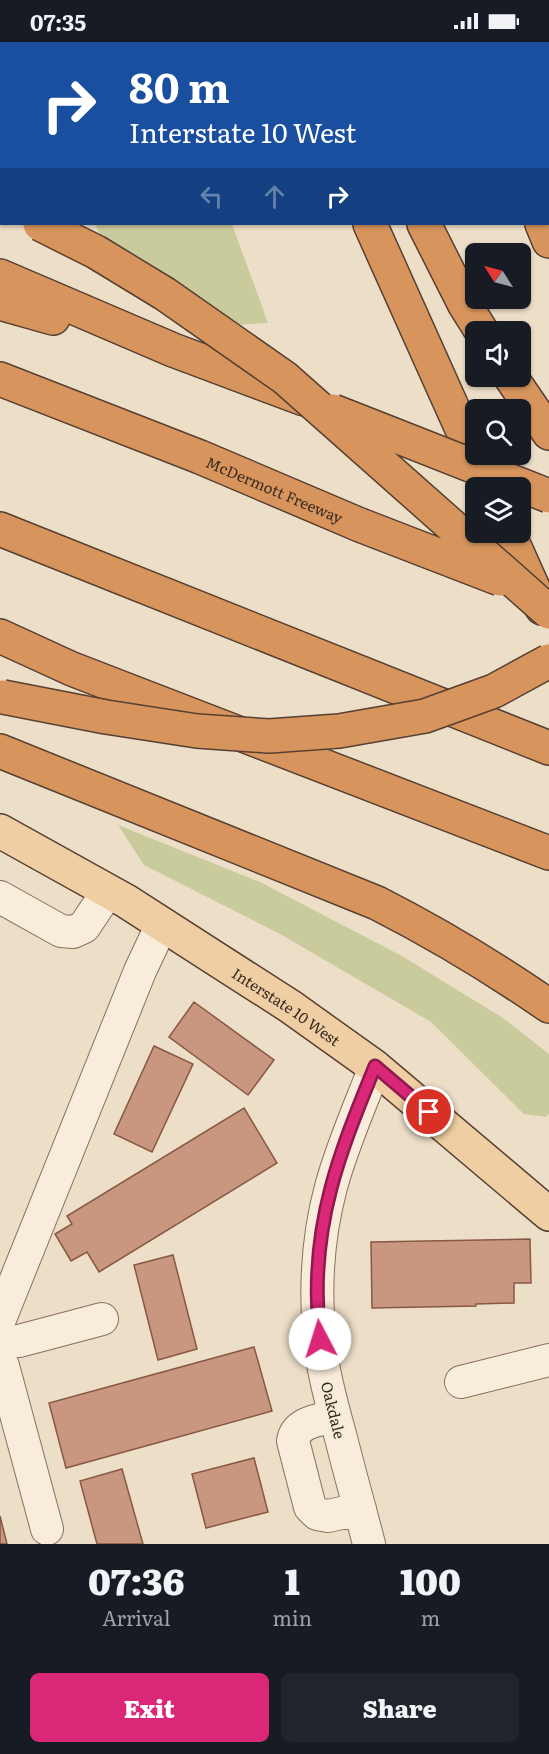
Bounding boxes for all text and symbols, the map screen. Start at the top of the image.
text: 07:35 [30,5,86,38]
text: 80 m [129,54,230,116]
icon: right [30,66,108,144]
text: Interstate 10 West [129,111,356,151]
icon: left [195,180,228,213]
icon: ahead [258,180,291,213]
icon: right [321,180,354,213]
north arrow [465,243,531,309]
map controls [465,243,531,543]
button: sound [465,321,531,387]
button: search [465,399,531,465]
street label: McDermott Freeway [203,450,347,528]
button: layers [465,477,531,543]
street label: Interstate 10 West [228,961,346,1051]
pin [403,1086,454,1137]
icon: arrive [412,1095,445,1128]
position arrow [288,1307,352,1371]
street label: Oakdale [316,1379,352,1441]
text: 07:36 [88,1553,185,1606]
text: 1 [285,1553,300,1606]
text: 100 [400,1553,461,1606]
text: Arrival [102,1602,170,1632]
text: min [273,1602,312,1632]
text: m [421,1602,440,1632]
button: Exit [30,1673,269,1742]
button: Share [281,1673,519,1742]

